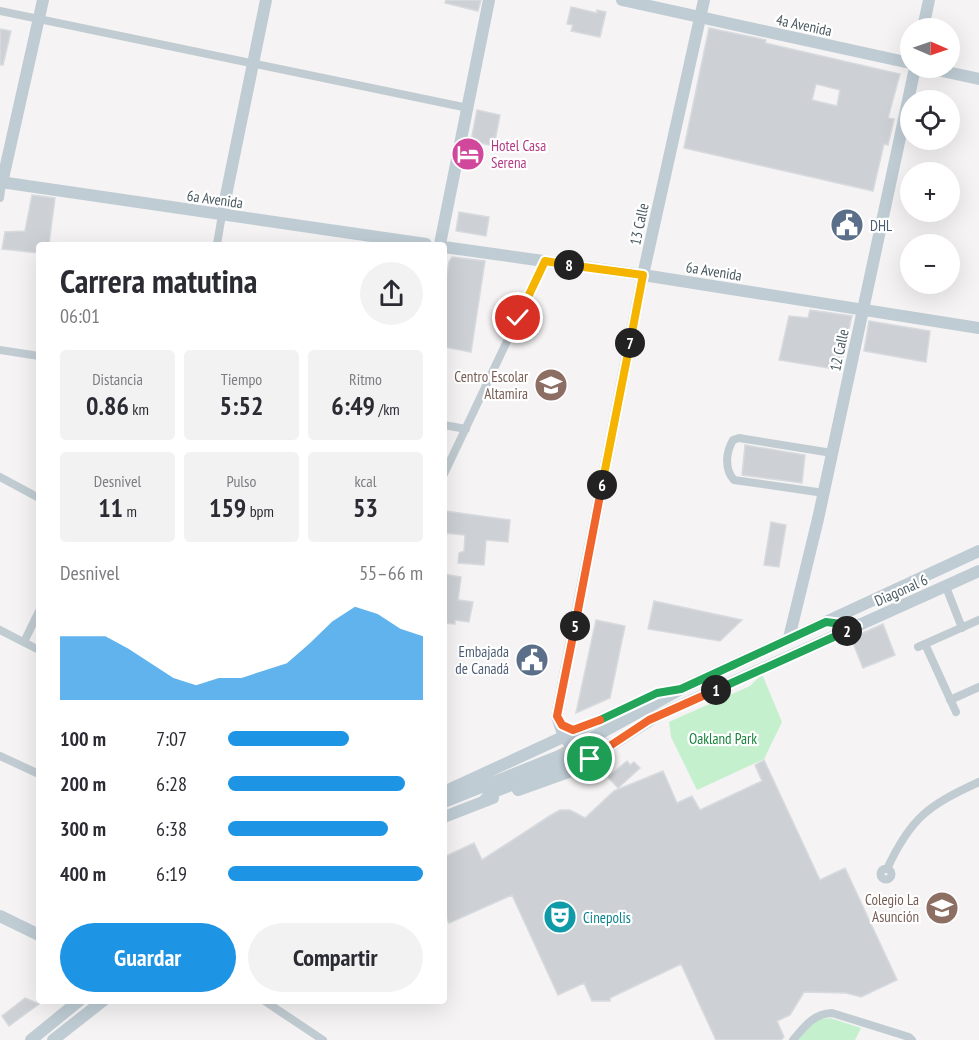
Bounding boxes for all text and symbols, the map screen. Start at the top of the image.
street label: 4a Avenida [774,10,834,40]
north arrow [900,18,960,78]
map controls [900,18,960,294]
button: locate [900,90,960,150]
hotel icon: Hotel Casa Serena [450,136,486,172]
place label: Hotel Casa Serena [491,136,546,172]
button: + [900,162,960,222]
street label: 6a Avenida [186,186,244,212]
street label: 13 Calle [625,201,653,247]
public building icon: DHL [829,207,865,243]
place label: DHL [870,216,893,235]
button: − [900,234,960,294]
pin: 8 [554,250,584,280]
text: 8 [565,255,573,275]
street label: 6a Avenida [685,257,743,285]
text: Carrera matutina [60,259,257,302]
button: share [360,262,423,325]
pin [492,292,543,343]
icon: check [501,301,534,334]
text: 06:01 [60,303,100,329]
street label: 12 Calle [825,327,853,373]
pin: 7 [615,328,645,358]
text: 7 [626,333,634,353]
place label: Centro Escolar Altamira [454,367,529,403]
school or university icon: Centro Escolar Altamira [533,367,569,403]
text: Distancia [92,369,143,389]
text: Tiempo [221,369,262,389]
text: Ritmo [349,369,382,389]
text: 0.86 [86,389,129,422]
text: 5:52 [220,389,263,422]
text: 6:49 [331,389,375,422]
text: km [129,399,149,419]
text: /km [375,399,400,419]
pin: 6 [587,470,617,500]
text: Desnivel [94,471,141,491]
text: Pulso [227,471,256,491]
text: kcal [355,471,376,491]
text: 6 [598,475,606,495]
text: 11 [98,491,123,524]
text: 159 [209,491,246,524]
text: 53 [353,491,378,524]
text: m [123,501,137,521]
text: bpm [246,501,274,521]
text: Desnivel [60,560,119,586]
text: 55–66 m [359,560,423,586]
street label: Diagonal 6 [872,570,931,610]
pin: 5 [560,611,590,641]
text: 5 [571,616,579,636]
pin: 2 [832,616,862,646]
text: 2 [843,621,851,641]
place label: Embajada de Canadá [455,642,509,678]
public building icon: Embajada de Canadá [514,642,550,678]
pin: 1 [701,675,731,705]
text: 1 [712,680,720,700]
text: 100 m [60,726,106,752]
text: 7:07 [156,726,187,752]
park label: Oakland Park [689,729,757,748]
pin [564,733,615,784]
icon: arrive [573,742,606,775]
text: 200 m [60,771,106,797]
text: 6:28 [156,771,187,797]
text: 300 m [60,816,106,842]
text: 6:38 [156,816,187,842]
text: 400 m [60,861,106,887]
text: 6:19 [156,861,187,887]
place label: Colegio La Asunción [865,890,919,926]
school or university icon: Colegio La Asunción [924,890,960,926]
theatre icon: Cinepolis [542,899,578,935]
place label: Cinepolis [583,908,631,927]
button: Guardar [60,923,236,992]
button: Compartir [248,923,423,992]

